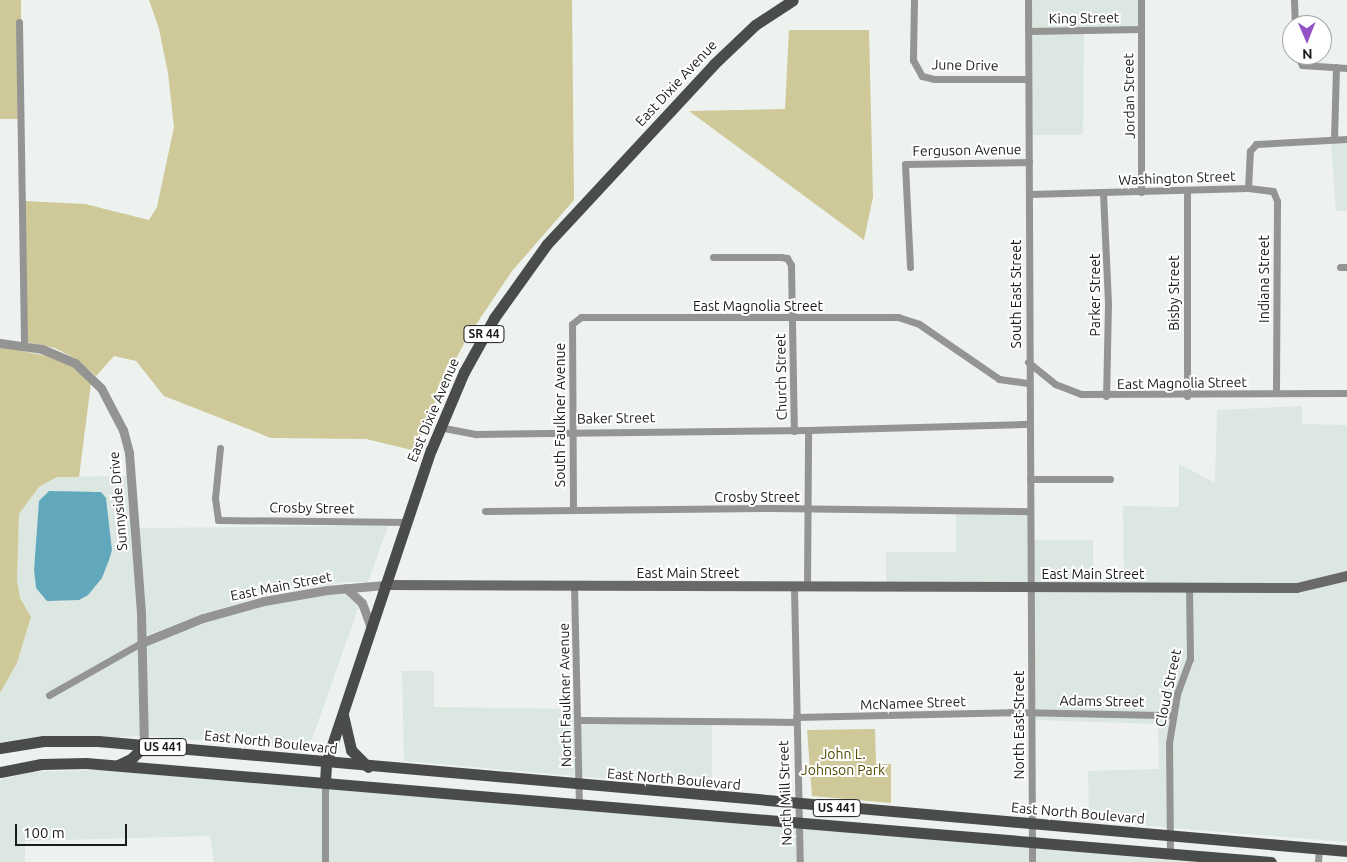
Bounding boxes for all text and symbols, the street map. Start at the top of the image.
street label: King Street [1049,9,1119,27]
north arrow [1282,15,1332,65]
street label: East Dixie Avenue [632,36,720,130]
text: N [1302,46,1313,62]
street label: Jordan Street [1120,53,1138,139]
street label: June Drive [931,56,999,74]
street label: Ferguson Avenue [912,141,1022,159]
street label: Washington Street [1118,168,1236,188]
street label: Indiana Street [1256,235,1272,323]
street label: South East Street [1008,239,1024,349]
street label: Parker Street [1087,254,1103,336]
street label: Bisby Street [1166,255,1182,331]
street label: East Magnolia Street [693,298,823,314]
road number: SR 44 [463,324,505,344]
street label: Church Street [772,334,790,420]
street label: South Faulkner Avenue [552,343,568,487]
street label: East Dixie Avenue [403,355,463,465]
street label: East Magnolia Street [1117,373,1247,393]
street label: Baker Street [577,409,655,427]
street label: Sunnyside Drive [105,451,131,551]
street label: Crosby Street [714,489,800,505]
street label: Crosby Street [269,499,355,517]
street label: East Main Street [637,565,739,581]
street label: East Main Street [1042,566,1144,582]
street label: East Main Street [229,568,333,604]
street label: North Faulkner Avenue [555,623,575,767]
street label: Cloud Street [1152,648,1184,728]
street label: North East Street [1011,670,1027,780]
street label: Adams Street [1059,692,1145,710]
street label: McNamee Street [860,693,966,713]
street label: East North Boulevard [203,727,339,757]
road number: US 441 [138,738,188,756]
street label: North Mill Street [775,740,795,846]
park label: John L. Johnson Park [801,746,885,779]
street label: East North Boulevard [607,765,741,793]
road number: US 441 [812,798,862,818]
street label: East North Boulevard [1011,799,1145,827]
scale bar [18,814,130,846]
text: 100 m [23,824,65,841]

